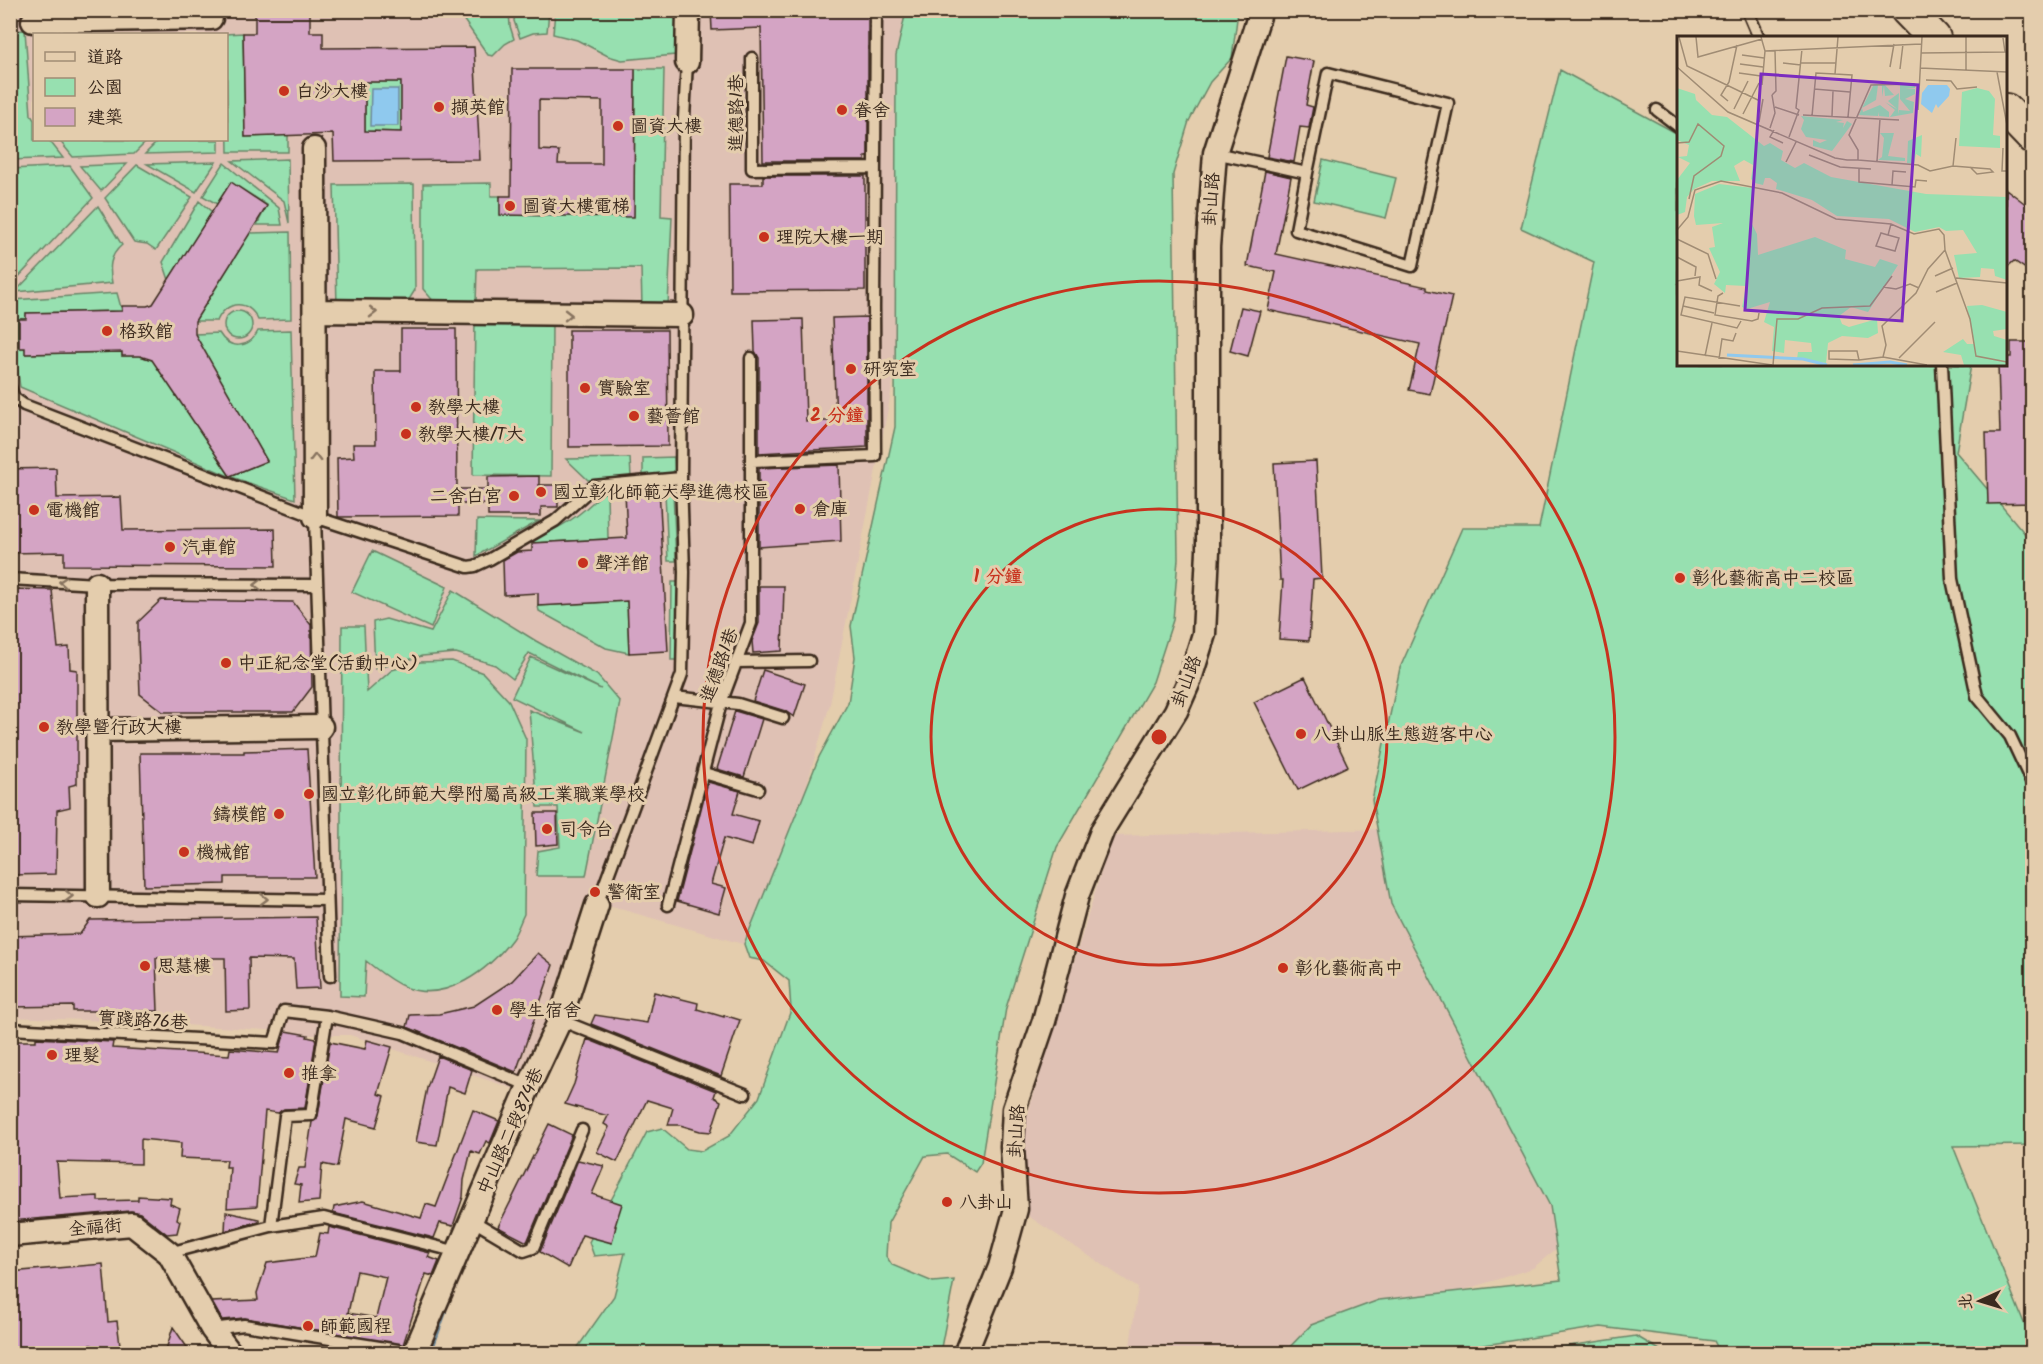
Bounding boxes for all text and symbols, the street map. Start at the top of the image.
legend [33,33,228,141]
inset map [1677,36,2007,366]
text: 道路 [87,44,123,73]
text: 公園 [87,74,123,103]
street label: 進德路1巷 [723,74,752,152]
place label: 白沙大樓 [296,78,368,107]
marker: 白沙大樓 [277,84,291,98]
place label: 擷英館 [451,94,505,123]
place label: 眷舍 [854,97,890,126]
marker: 擷英館 [432,100,446,114]
marker: 眷舍 [835,103,849,117]
text: 建築 [87,104,123,133]
place label: 圖資大樓 [630,113,702,142]
marker: 圖資大樓 [611,119,625,133]
street label: 卦山路 [1196,171,1229,227]
place label: 圖資大樓電梯 [522,193,630,222]
marker: 圖資大樓電梯 [503,199,517,213]
place label: 理院大樓一期 [776,224,884,253]
marker: 理院大樓一期 [757,230,771,244]
one-way arrow [369,306,378,318]
one-way arrow [564,309,573,321]
place label: 格致館 [119,318,173,347]
marker: 格致館 [100,324,114,338]
place label: 研究室 [863,356,917,385]
marker: 研究室 [844,362,858,376]
place label: 實驗室 [597,375,651,404]
marker: 實驗室 [578,381,592,395]
place label: 教學大樓 [428,394,500,423]
marker: 教學大樓 [409,400,423,414]
text: 2 分鐘 [810,402,864,431]
place label: 藝薈館 [646,403,700,432]
marker: 藝薈館 [627,409,641,423]
place label: 教學大樓/T大 [418,421,524,450]
marker: 教學大樓/T大 [399,427,413,441]
one-way arrow [309,454,321,463]
place label: 國立彰化師範大學進德校區 [553,479,769,508]
place label: 二舍白宮 [430,483,502,512]
marker: 國立彰化師範大學進德校區 [534,485,548,499]
marker: 二舍白宮 [507,489,521,503]
place label: 倉庫 [812,496,848,525]
place label: 電機館 [46,497,100,526]
marker: 倉庫 [793,502,807,516]
marker: 電機館 [27,503,41,517]
place label: 汽車館 [182,534,236,563]
marker: 汽車館 [163,540,177,554]
place label: 聲洋館 [595,550,649,579]
marker: 聲洋館 [576,556,590,570]
text: 1 分鐘 [974,563,1022,592]
place label: 彰化藝術高中二校區 [1692,565,1854,594]
marker: 彰化藝術高中二校區 [1673,571,1687,585]
one-way arrow [58,576,67,589]
one-way arrow [253,579,262,591]
street label: 進德路1巷 [694,624,747,707]
place label: 中正紀念堂(活動中心) [238,650,418,679]
street label: 卦山路 [1164,651,1211,712]
marker: 中正紀念堂(活動中心) [219,656,233,670]
place label: 教學暨行政大樓 [56,714,182,743]
marker: 教學暨行政大樓 [37,720,51,734]
place label: 八卦山脈生態遊客中心 [1313,721,1493,750]
centre of rings [1149,727,1169,747]
marker: 八卦山脈生態遊客中心 [1294,727,1308,741]
place label: 國立彰化師範大學附屬高級工業職業學校 [321,781,645,810]
marker: 國立彰化師範大學附屬高級工業職業學校 [302,787,316,801]
place label: 鑄模館 [213,801,267,830]
marker: 鑄模館 [272,807,286,821]
place label: 司令台 [559,816,613,845]
marker: 司令台 [540,822,554,836]
place label: 機械館 [196,839,250,868]
marker: 機械館 [177,845,191,859]
place label: 警衛室 [607,879,661,908]
marker: 警衛室 [588,885,602,899]
one-way arrow [64,890,73,902]
one-way arrow [259,893,268,905]
place label: 思慧樓 [157,953,211,982]
place label: 彰化藝術高中 [1295,955,1403,984]
marker: 思慧樓 [138,959,152,973]
marker: 彰化藝術高中 [1276,961,1290,975]
place label: 學生宿舍 [509,997,581,1026]
marker: 學生宿舍 [490,1003,504,1017]
street label: 實踐路76巷 [97,1005,189,1038]
place label: 理髮 [64,1042,100,1071]
marker: 理髮 [45,1048,59,1062]
place label: 推拿 [301,1060,337,1089]
street label: 中山路二段874巷 [470,1063,552,1200]
marker: 推拿 [282,1066,296,1080]
street label: 卦山路 [1001,1103,1034,1159]
place label: 八卦山 [959,1189,1013,1218]
marker: 八卦山 [940,1195,954,1209]
street label: 全福街 [67,1212,123,1245]
north arrow [1950,1271,2010,1331]
text: 北 [1954,1293,1980,1311]
place label: 師範國程 [320,1313,392,1342]
marker: 師範國程 [301,1319,315,1333]

